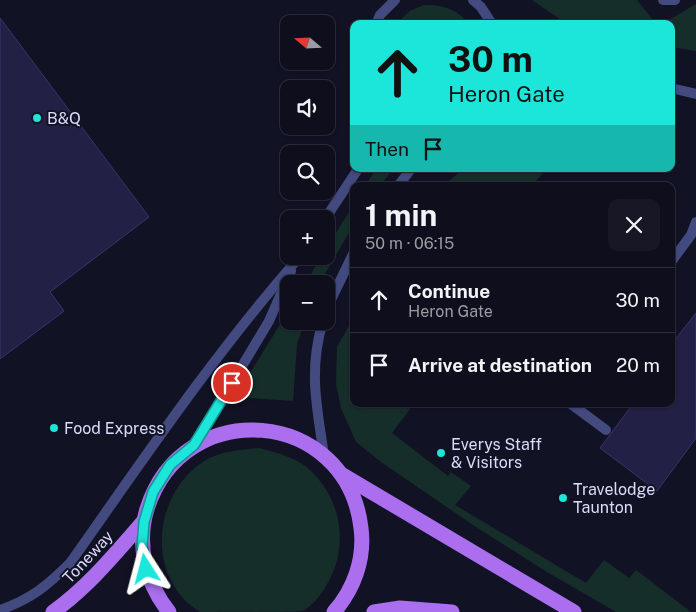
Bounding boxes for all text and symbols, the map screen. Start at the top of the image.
north arrow [280,15,335,70]
map controls [280,15,335,330]
text: 30 m [448,39,533,80]
icon: ahead [365,40,430,105]
button: sound [280,80,335,135]
text: Heron Gate [448,81,565,107]
place label: B&Q [47,109,81,128]
marker: B&Q [31,112,43,124]
icon: arrive [419,135,447,163]
text: Then [365,138,409,160]
button: search [280,145,335,200]
text: 1 min [365,197,437,233]
button: close [608,199,660,251]
button: + [280,210,335,265]
text: 50 m · 06:15 [365,234,454,253]
button: − [280,275,335,330]
text: Continue [408,280,490,302]
icon: ahead [365,286,393,314]
text: 30 m [615,289,660,311]
text: Heron Gate [408,302,493,321]
icon: arrive [365,351,393,379]
text: Arrive at destination [408,354,592,376]
text: 20 m [616,354,660,376]
pin [211,362,253,404]
icon: arrive [218,369,246,397]
place label: Food Express [64,419,164,438]
marker: Food Express [48,422,60,434]
place label: Everys Staff & Visitors [451,435,542,472]
marker: Everys Staff & Visitors [435,447,447,459]
place label: Travelodge Taunton [573,480,655,517]
marker: Travelodge Taunton [557,492,569,504]
street label: Toneway [59,526,117,587]
position arrow [119,542,171,594]

